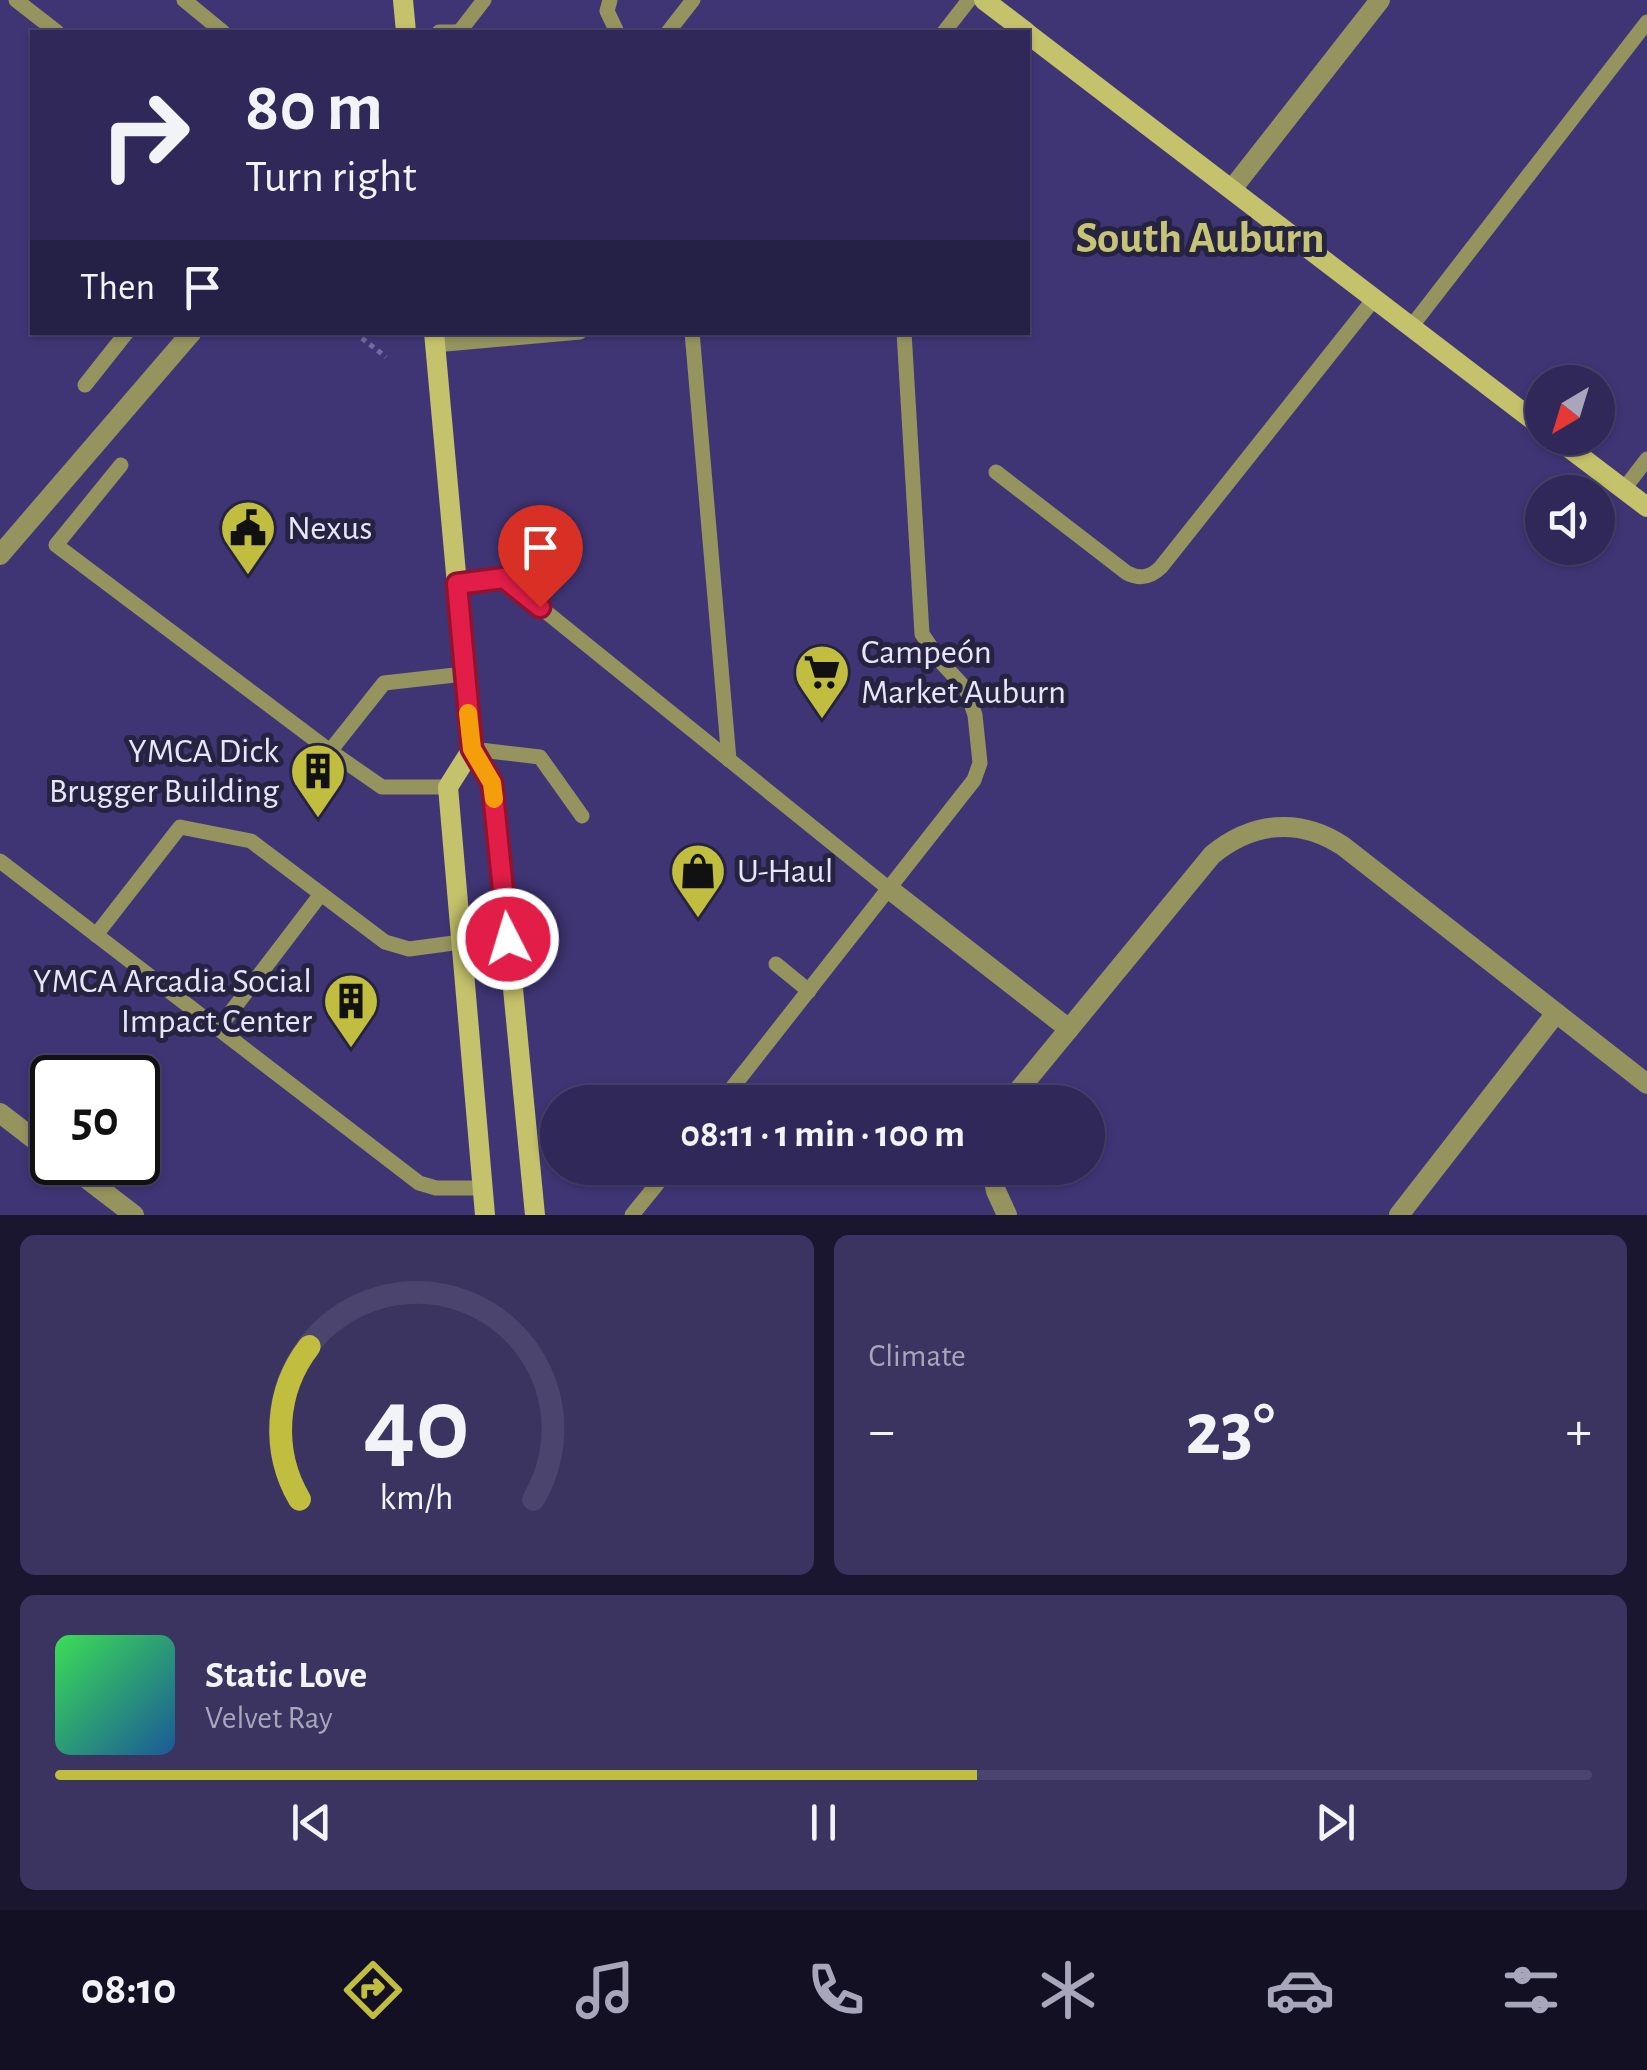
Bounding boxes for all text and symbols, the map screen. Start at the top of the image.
icon: right [80,70,210,200]
text: 80 m [245,73,383,143]
text: Turn right [245,155,417,200]
district label: South Auburn [1075,216,1325,261]
icon: arrive [175,260,230,315]
text: Then [80,269,155,307]
north arrow [1525,365,1615,455]
map controls [1525,365,1615,565]
button: sound [1525,475,1615,565]
public building icon: Nexus [218,498,278,577]
pin [498,505,583,608]
place label: Nexus [287,511,372,546]
icon: arrive [513,520,568,575]
place label: Campeón Market Auburn [861,635,1066,710]
supermarket icon: Campeón Market Auburn [792,642,852,721]
place label: YMCA Dick Brugger Building [49,734,279,809]
building icon: YMCA Dick Brugger Building [288,741,348,820]
shop icon: U-Haul [668,841,728,920]
place label: U-Haul [737,854,833,889]
position arrow [456,887,560,991]
place label: YMCA Arcadia Social Impact Center [33,964,313,1039]
building icon: YMCA Arcadia Social Impact Center [321,971,381,1050]
speed limit sign: 50 [30,1055,160,1185]
text: 08:11 · 1 min · 100 m [680,1116,965,1154]
text: Climate [869,1340,966,1372]
text: 40 [364,1374,470,1478]
text: 23° [1185,1393,1275,1468]
text: − [869,1404,895,1459]
text: + [1566,1404,1592,1459]
text: km/h [380,1480,454,1516]
text: Static Love [205,1657,367,1695]
text: Velvet Ray [205,1702,333,1734]
icon: previous [284,1795,339,1850]
icon: pause [796,1795,851,1850]
icon: next [1308,1795,1363,1850]
icon: directions [338,1955,408,2025]
icon: music [570,1955,640,2025]
icon: phone [801,1955,871,2025]
icon: climate [1033,1955,1103,2025]
icon: car [1265,1955,1335,2025]
icon: filters [1496,1955,1566,2025]
text: 08:10 [81,1967,176,2012]

